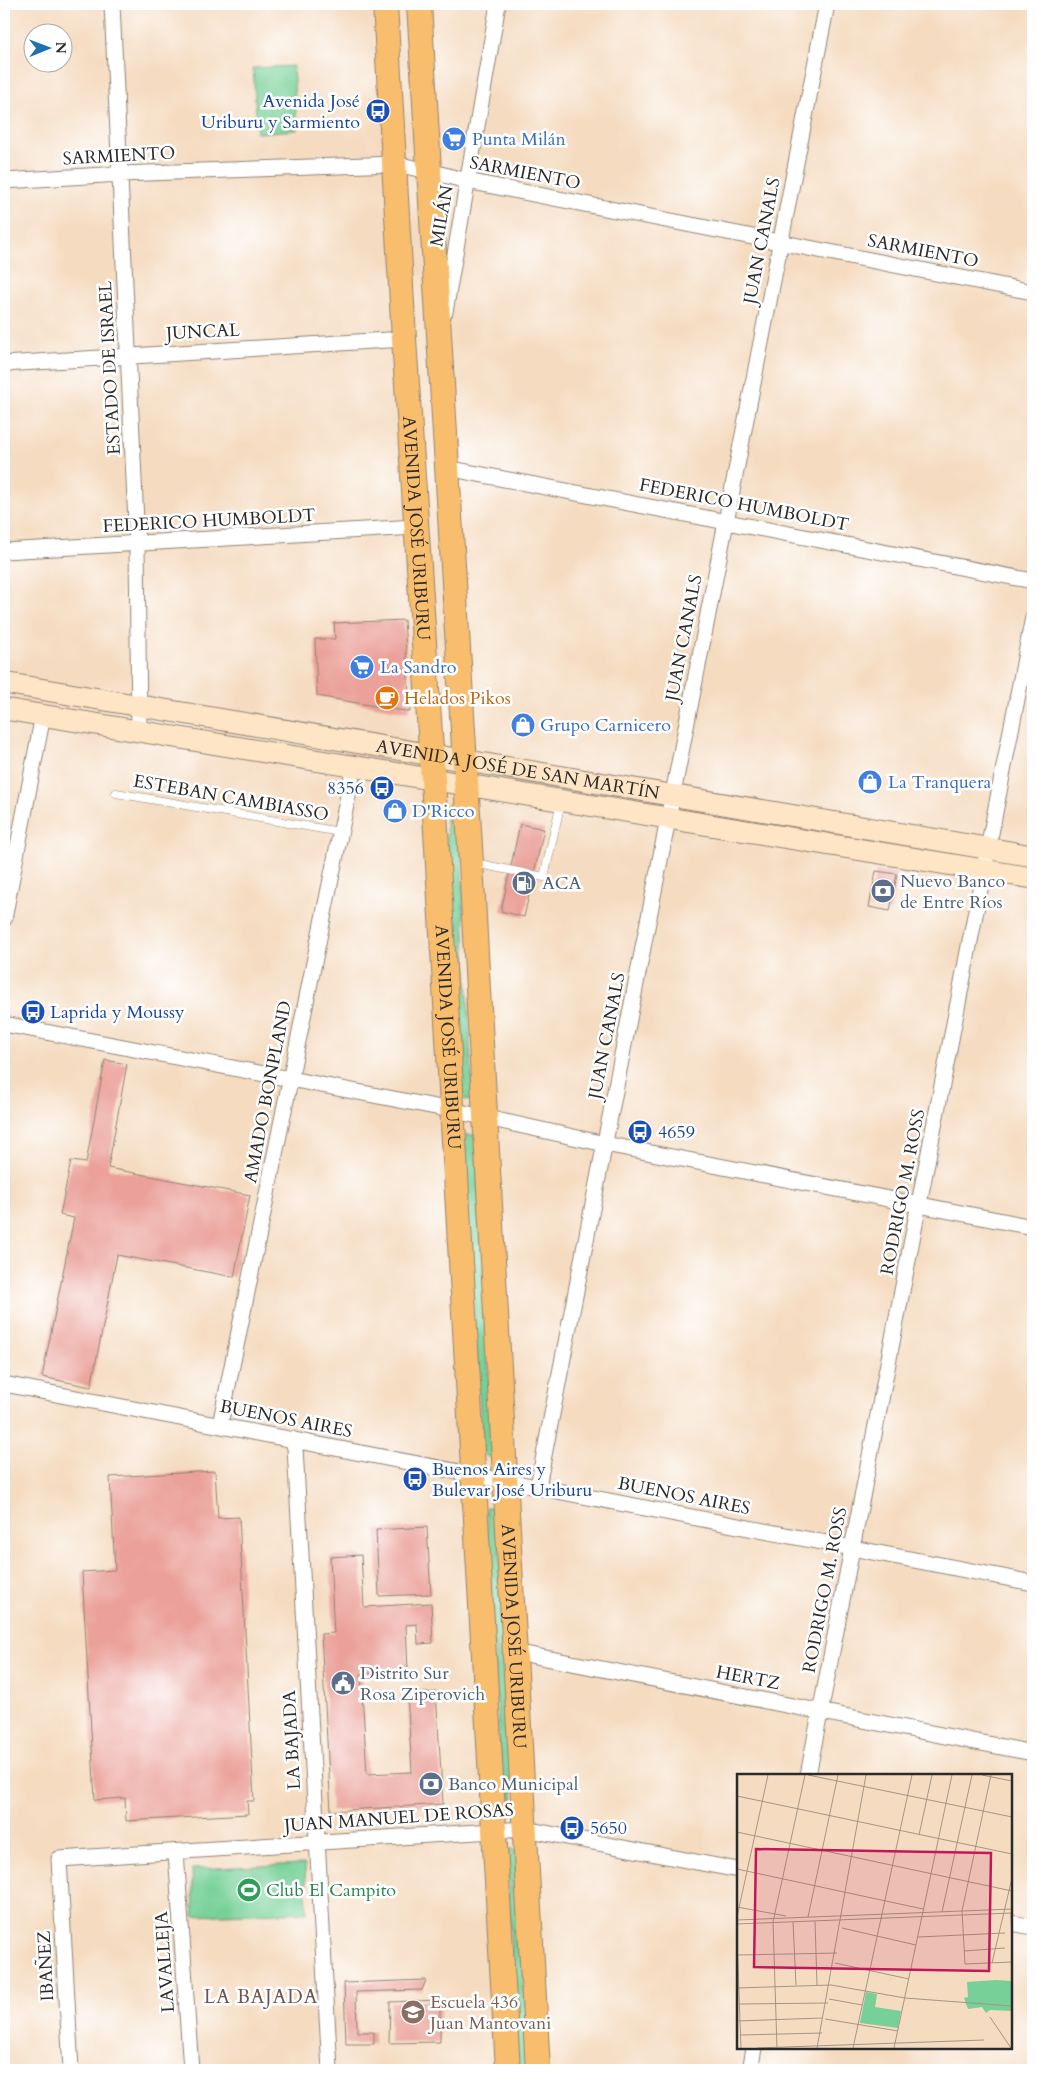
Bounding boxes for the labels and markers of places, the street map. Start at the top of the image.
place label: Avenida José Uriburu y Sarmiento [201,89,360,135]
bus stop icon: Avenida José Uriburu y Sarmiento [365,98,391,124]
supermarket icon: Punta Milán [441,126,467,152]
place label: Punta Milán [472,127,566,152]
supermarket icon: La Sandro [349,654,375,680]
place label: La Sandro [380,655,457,680]
cafe icon: Helados Pikos [374,685,400,711]
place label: Helados Pikos [404,686,511,711]
shop icon: Grupo Carnicero [510,712,536,738]
place label: Grupo Carnicero [540,713,671,738]
shop icon: La Tranquera [857,769,883,795]
place label: La Tranquera [888,770,992,795]
bus stop icon: 8356 [369,775,395,801]
place label: 8356 [327,776,364,801]
shop icon: D'Ricco [382,798,408,824]
place label: D'Ricco [412,799,475,824]
place label: Nuevo Banco de Entre Ríos [900,869,1006,915]
fuel station icon: ACA [511,870,537,896]
place label: ACA [542,871,582,896]
bank icon: Nuevo Banco de Entre Ríos [870,878,896,904]
bus stop icon: Laprida y Moussy [20,999,46,1025]
place label: Laprida y Moussy [50,1000,185,1025]
bus stop icon: 4659 [627,1119,653,1145]
place label: 4659 [658,1120,695,1145]
place label: Buenos Aires y Bulevar José Uriburu [432,1457,592,1503]
bus stop icon: Buenos Aires y Bulevar José Uriburu [402,1466,428,1492]
place label: Distrito Sur Rosa Ziperovich [360,1661,485,1707]
public building icon: Distrito Sur Rosa Ziperovich [330,1670,356,1696]
bank icon: Banco Municipal [418,1771,444,1797]
place label: Banco Municipal [448,1772,579,1797]
bus stop icon: 5650 [559,1815,585,1841]
place label: 5650 [590,1816,627,1841]
sports icon: Club El Campito [236,1877,262,1903]
place label: Club El Campito [266,1878,396,1903]
place label: Escuela 436 Juan Mantovani [427,1990,551,2036]
school or university icon: Escuela 436 Juan Mantovani [400,1999,426,2025]

